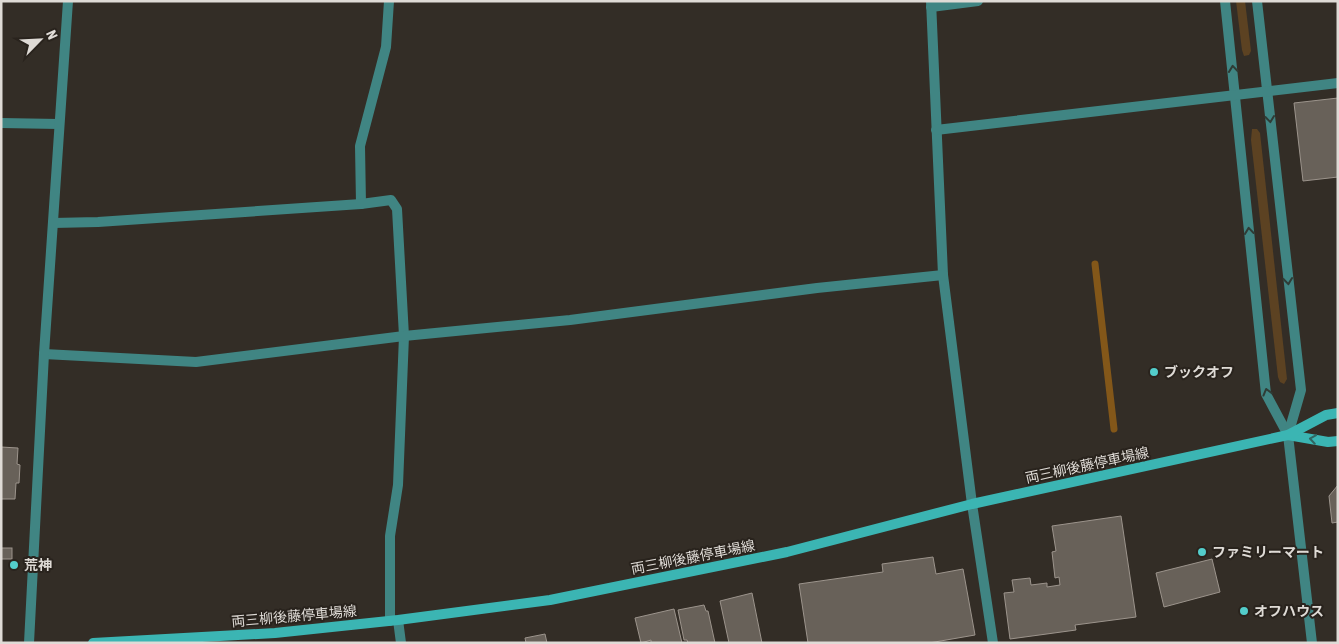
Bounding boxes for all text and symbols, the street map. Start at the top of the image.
north arrow [15,15,65,65]
text: N [43,28,61,42]
one-way arrow [1228,65,1239,73]
one-way arrow [1264,116,1275,124]
one-way arrow [1244,226,1255,234]
one-way arrow [1283,277,1294,285]
place label: ブックオフ [1164,364,1234,380]
marker: ブックオフ [1148,366,1160,378]
one-way arrow [1262,388,1273,396]
one-way arrow [1309,435,1317,445]
street label: 両三柳後藤停車場線 [1024,444,1150,486]
street label: 両三柳後藤停車場線 [630,537,756,577]
place label: ファミリーマート [1212,544,1324,560]
marker: ファミリーマート [1196,546,1208,558]
place label: 荒神 [24,557,52,573]
marker: 荒神 [8,559,20,571]
street label: 両三柳後藤停車場線 [231,603,357,629]
place label: オフハウス [1254,603,1324,619]
marker: オフハウス [1238,605,1250,617]

